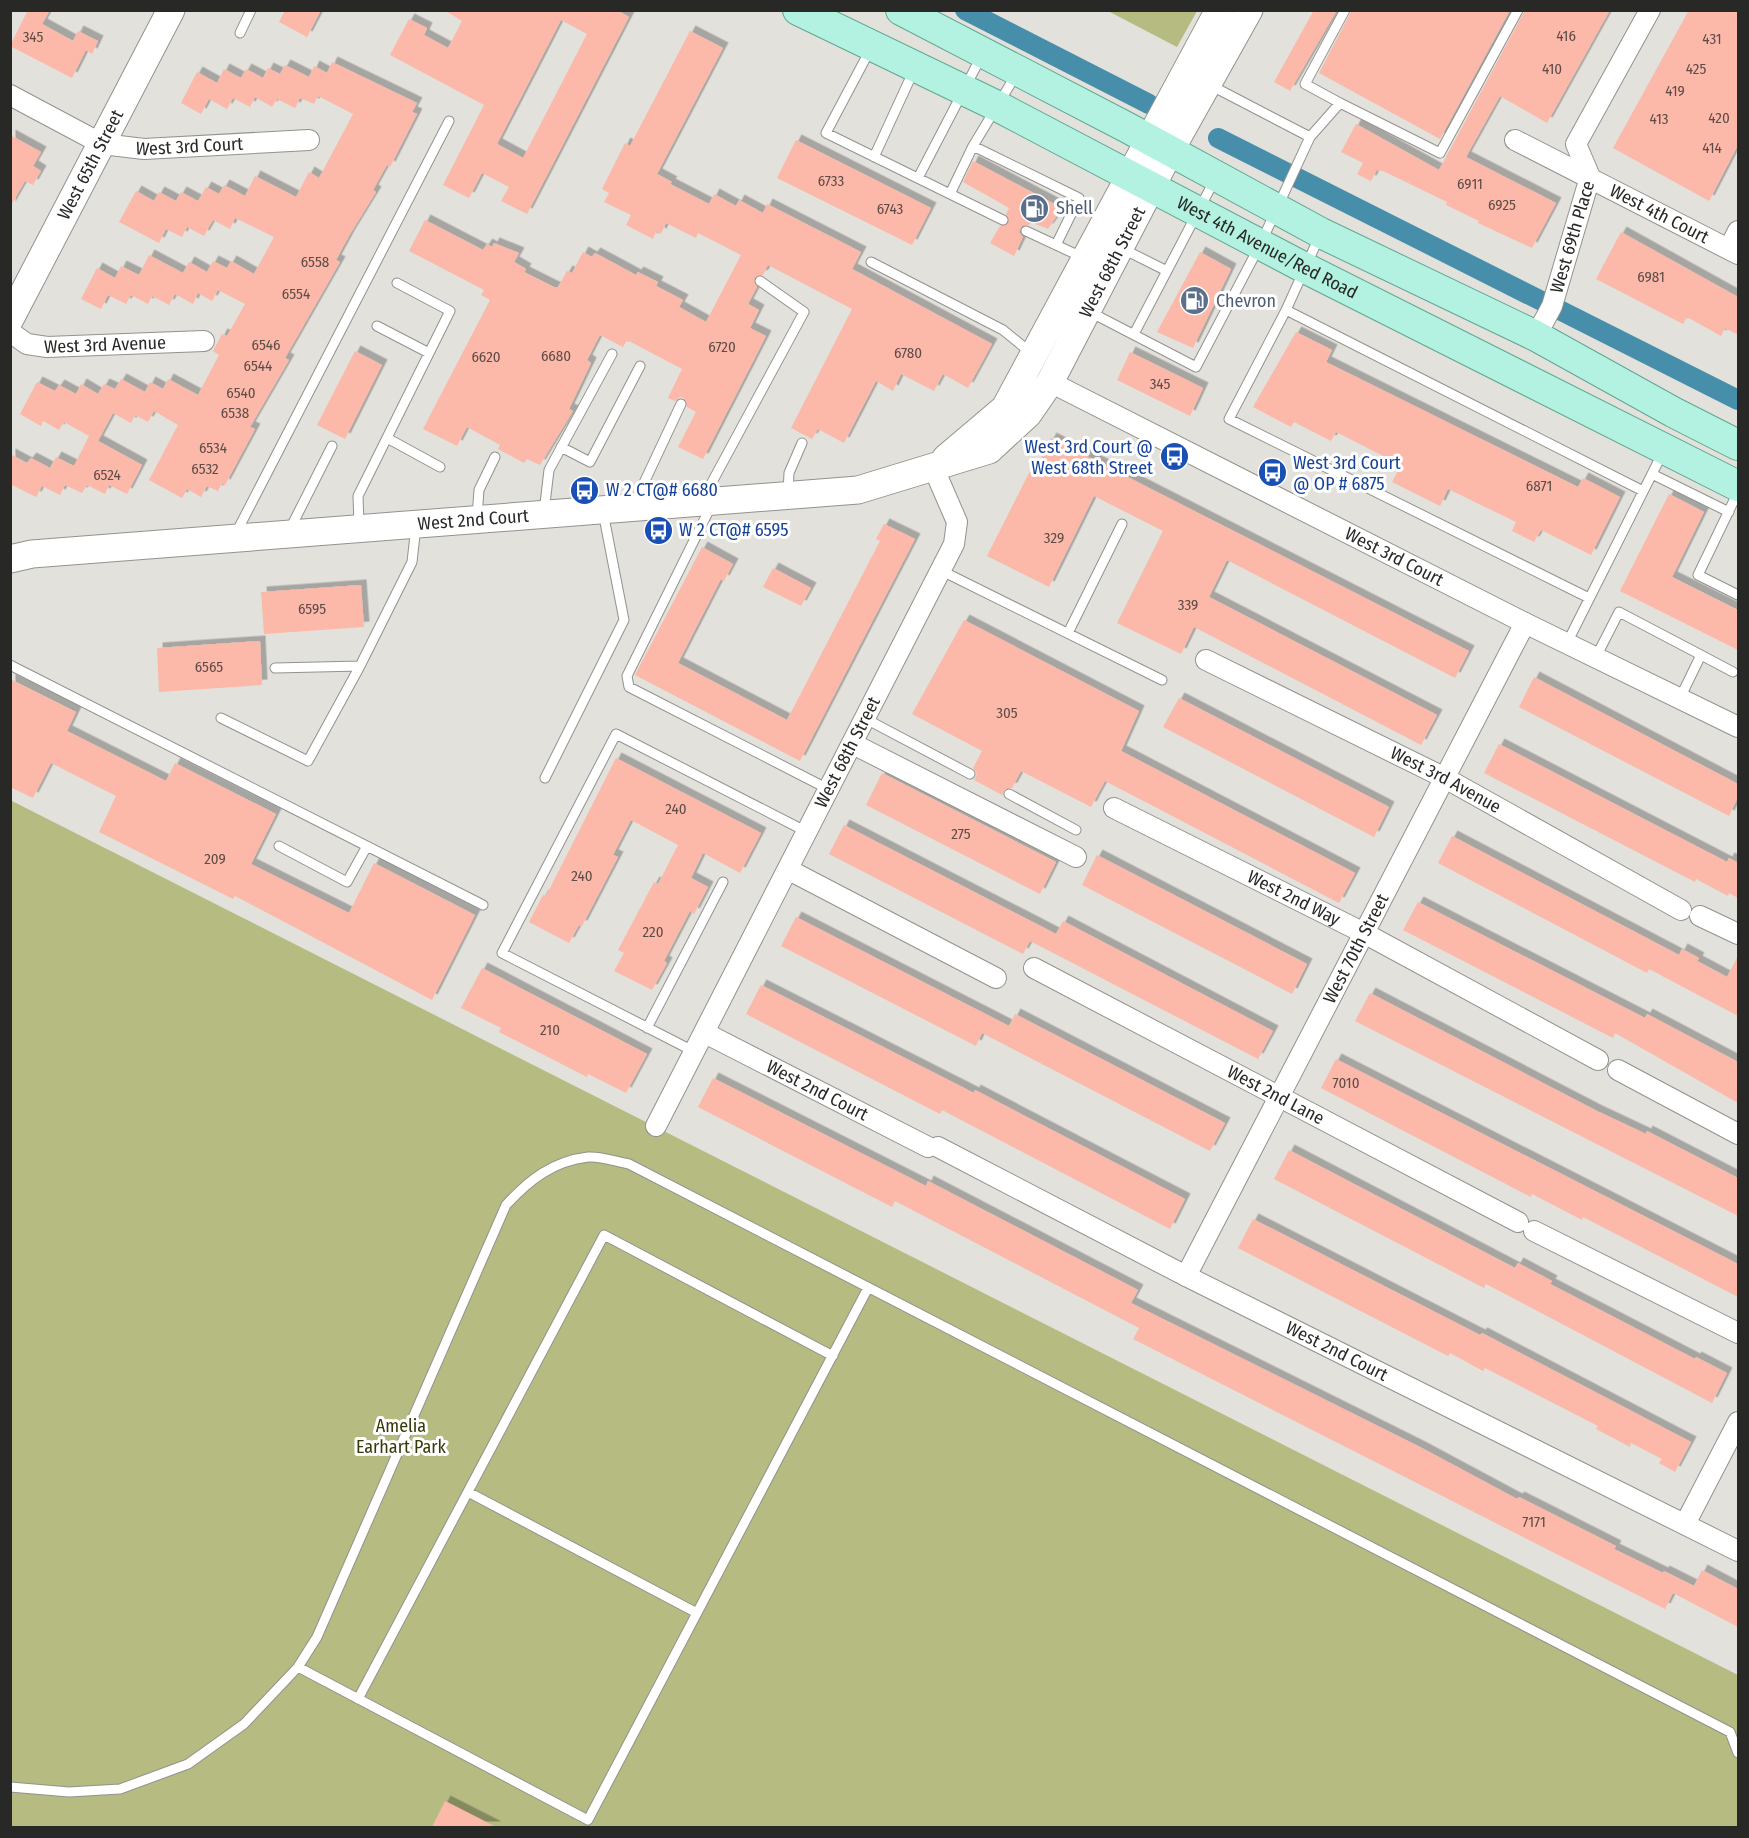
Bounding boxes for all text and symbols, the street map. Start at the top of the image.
house number: 416 [1556,27,1576,45]
house number: 345 [23,28,43,46]
house number: 431 [1702,30,1722,48]
house number: 410 [1542,60,1562,78]
house number: 425 [1686,60,1706,78]
house number: 419 [1665,82,1685,100]
street label: West 65th Street [53,106,128,223]
house number: 420 [1708,109,1730,127]
house number: 413 [1649,110,1669,128]
street label: West 3rd Court [134,133,244,161]
house number: 414 [1702,139,1722,157]
house number: 6733 [818,172,845,190]
house number: 6911 [1457,175,1483,193]
street label: West 69th Place [1545,178,1599,296]
street label: West 4th Court [1606,179,1713,248]
fuel station icon: Shell [1019,192,1051,224]
street label: West 4th Avenue/Red Road [1173,192,1361,304]
house number: 6925 [1488,196,1516,214]
place label: Shell [1056,197,1093,219]
house number: 6743 [877,200,903,218]
street label: West 68th Street [1074,203,1150,321]
house number: 6558 [301,253,329,271]
house number: 6981 [1637,268,1665,286]
house number: 6554 [282,285,310,303]
fuel station icon: Chevron [1179,285,1211,317]
place label: Chevron [1216,290,1276,312]
street label: West 3rd Avenue [44,331,166,358]
house number: 6546 [252,336,280,354]
house number: 6720 [708,338,736,356]
house number: 6780 [894,344,922,362]
house number: 6680 [541,347,571,365]
house number: 6620 [471,348,501,366]
house number: 6544 [244,357,272,375]
house number: 345 [1150,375,1170,393]
house number: 6540 [226,384,256,402]
house number: 6538 [221,404,249,422]
place label: West 3rd Court @ West 68th Street [1025,436,1153,479]
house number: 6534 [199,439,227,457]
bus stop icon: West 3rd Court @ West 68th Street [1158,441,1190,473]
place label: West 3rd Court @ OP # 6875 [1293,452,1401,495]
bus stop icon: West 3rd Court @ OP # 6875 [1256,457,1288,489]
house number: 6532 [191,460,219,478]
house number: 6524 [93,466,121,484]
bus stop icon: W 2 CT@# 6680 [569,474,601,506]
house number: 6871 [1526,477,1552,495]
place label: W 2 CT@# 6680 [606,479,718,501]
street label: West 2nd Court [417,505,530,535]
bus stop icon: W 2 CT@# 6595 [642,514,674,546]
place label: W 2 CT@# 6595 [679,519,788,541]
street label: West 3rd Court [1341,522,1447,591]
house number: 329 [1044,529,1064,547]
house number: 339 [1178,596,1198,614]
house number: 6595 [298,600,326,618]
house number: 6565 [195,658,223,676]
street label: West 68th Street [810,693,885,811]
house number: 305 [996,704,1018,722]
street label: West 3rd Avenue [1387,742,1505,818]
house number: 240 [665,800,687,818]
house number: 275 [951,825,971,843]
house number: 209 [204,850,226,868]
street label: West 2nd Way [1244,865,1344,930]
house number: 240 [571,867,593,885]
street label: West 70th Street [1319,890,1394,1007]
house number: 220 [642,923,664,941]
house number: 210 [540,1021,560,1039]
street label: West 2nd Court [763,1055,872,1126]
street label: West 2nd Lane [1223,1060,1328,1129]
house number: 7010 [1332,1074,1360,1092]
street label: West 2nd Court [1282,1316,1392,1386]
park label: Amelia Earhart Park [356,1415,447,1458]
house number: 7171 [1522,1513,1546,1531]

